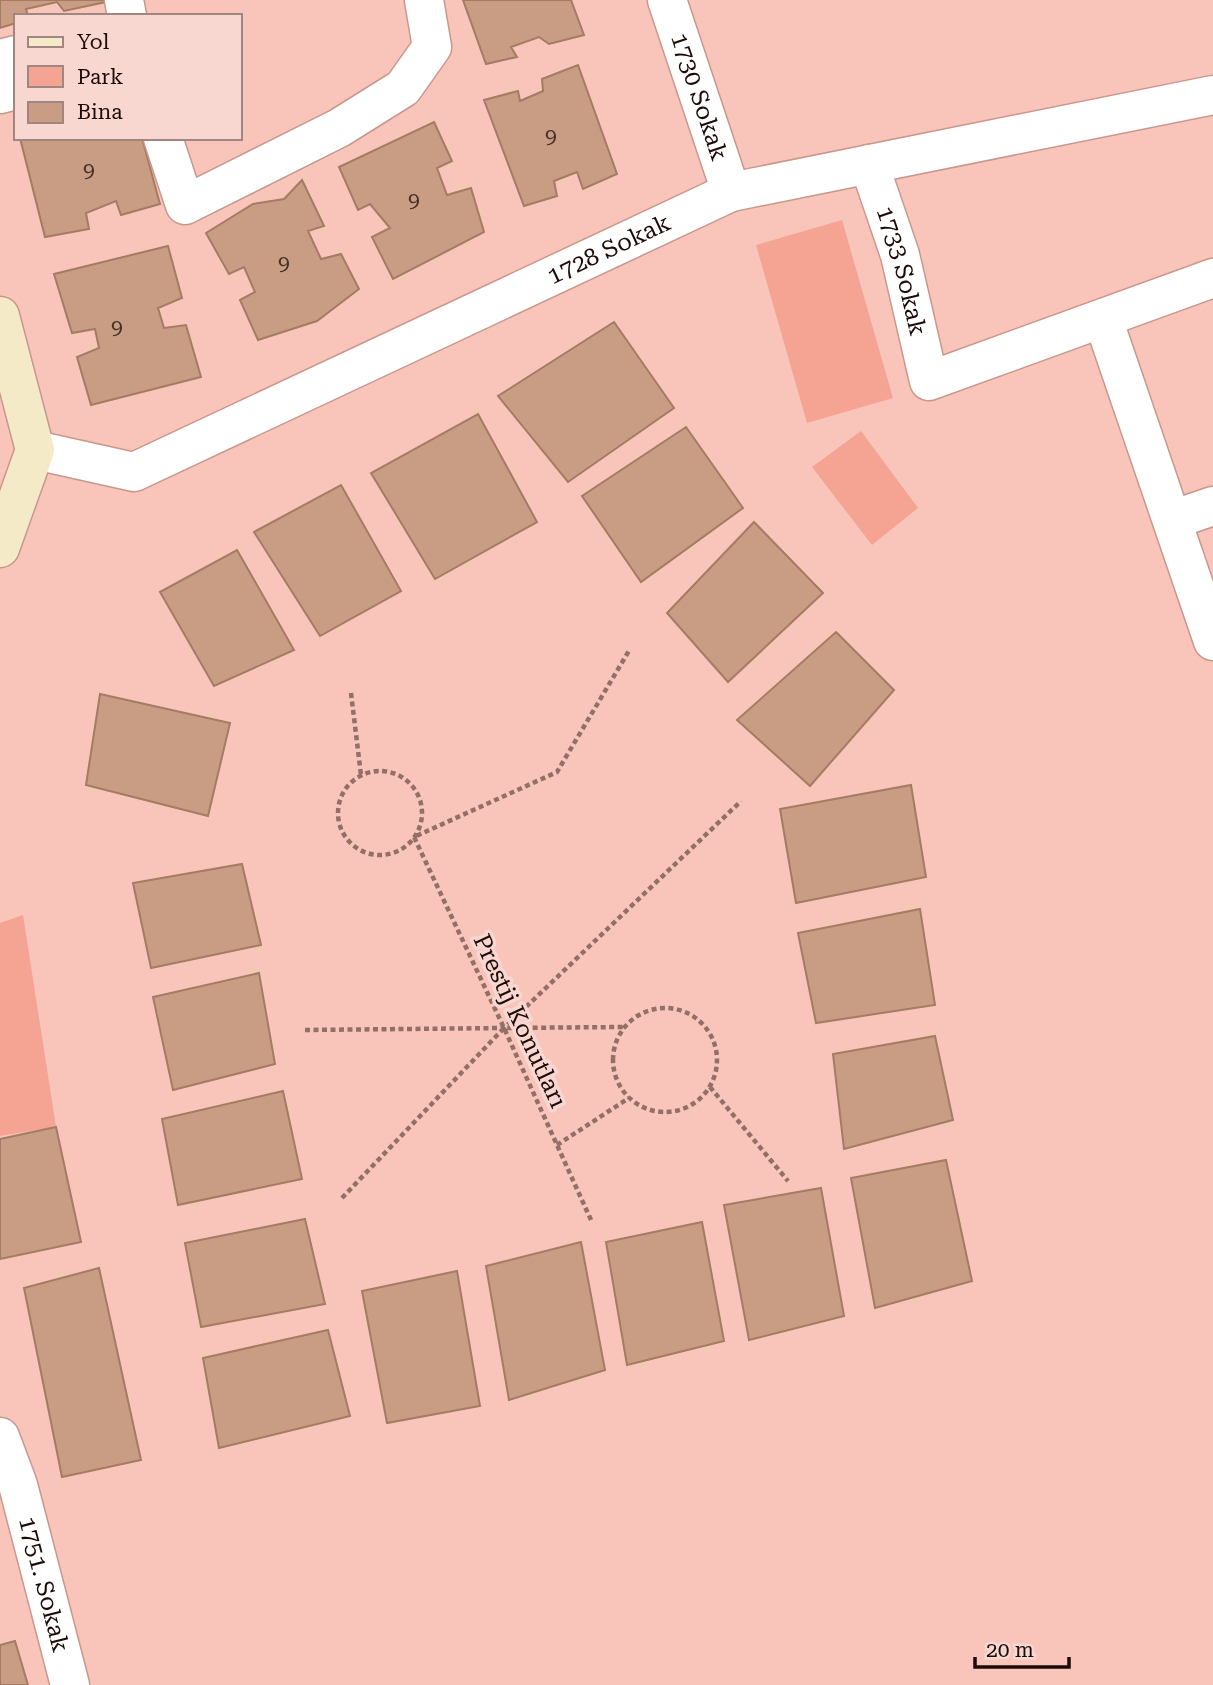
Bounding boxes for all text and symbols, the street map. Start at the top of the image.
legend [14,14,242,140]
street label: 1730 Sokak [665,29,733,164]
text: Yol [77,30,110,54]
text: Park [77,65,123,89]
text: Bina [77,100,123,124]
house number: 9 [545,124,557,148]
house number: 9 [83,158,95,182]
house number: 9 [408,188,420,212]
street label: 1733 Sokak [870,203,932,338]
street label: 1728 Sokak [543,208,675,290]
house number: 9 [278,251,290,275]
house number: 9 [111,315,123,339]
street label: Prestij Konutları [468,930,573,1113]
street label: 1751. Sokak [13,1514,75,1655]
scale bar [975,1626,1070,1670]
text: 20 m [986,1638,1034,1662]

